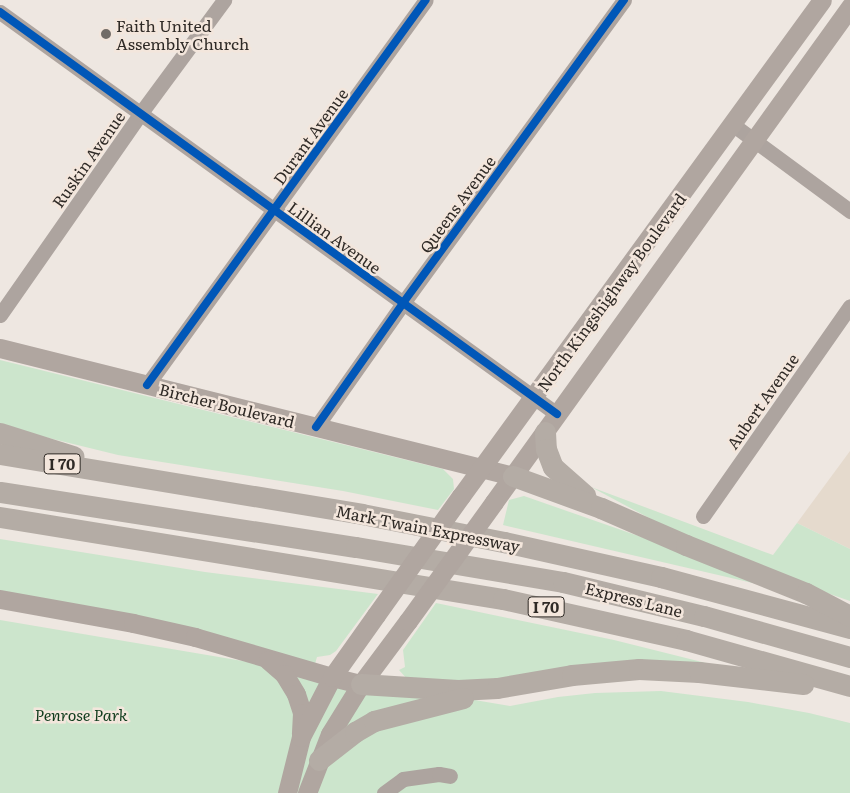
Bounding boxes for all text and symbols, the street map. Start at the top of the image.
place label: Faith United Assembly Church [116,15,249,53]
marker: Faith United Assembly Church [100,28,112,40]
street label: Durant Avenue [269,84,351,188]
street label: Ruskin Avenue [48,107,128,211]
street label: Queens Avenue [415,152,499,256]
street label: North Kingshighway Boulevard [533,189,689,395]
street label: Lillian Avenue [285,197,385,277]
street label: Aubert Avenue [722,350,802,452]
street label: Bircher Boulevard [157,379,297,431]
road number: I 70 [43,452,81,476]
street label: Mark Twain Expressway [334,501,522,555]
street label: Express Lane [583,578,685,620]
road number: I 70 [527,594,565,620]
park label: Penrose Park [34,704,128,724]

